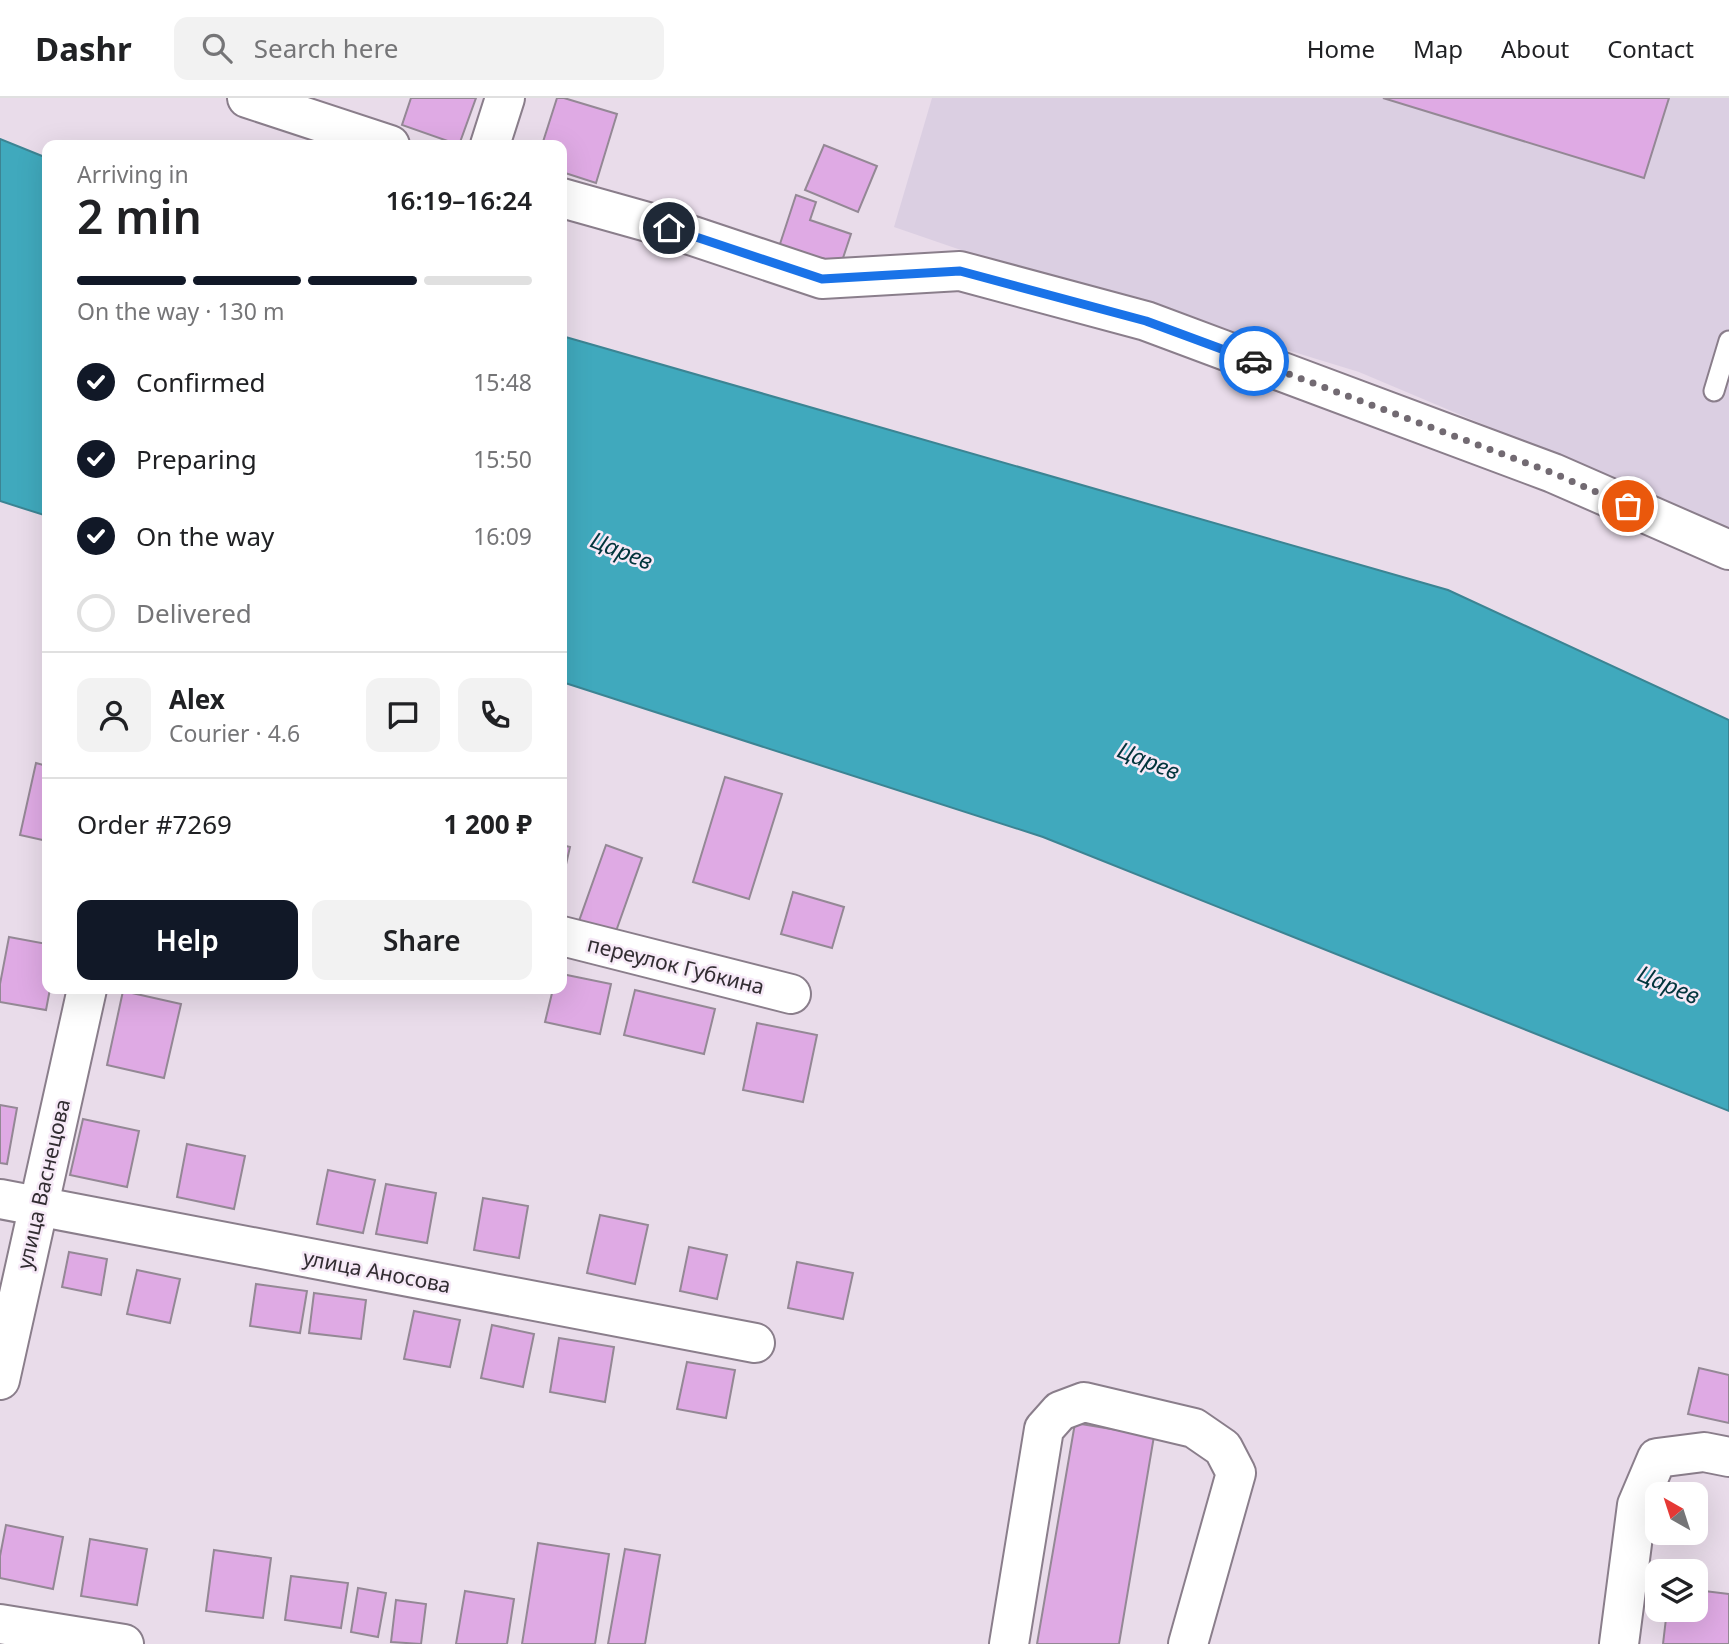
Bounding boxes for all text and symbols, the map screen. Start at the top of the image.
search box [174,17,664,80]
text: Dashr [35,26,132,71]
icon: search [198,29,236,67]
text: Search here [254,30,398,66]
text: Home [1307,32,1375,65]
text: Map [1413,32,1463,65]
text: About [1501,32,1569,65]
text: Contact [1607,32,1694,65]
text: Arriving in [77,158,189,190]
text: 16:19–16:24 [386,182,532,218]
text: 2 min [77,185,202,247]
pin [639,198,699,258]
icon: home [650,209,688,247]
text: On the way · 130 m [77,295,284,327]
courier [1219,326,1289,396]
icon: car [1235,342,1273,380]
icon: check [77,363,115,401]
text: Confirmed [136,364,266,400]
text: 15:48 [473,366,532,398]
icon: check [77,440,115,478]
text: Preparing [136,441,257,477]
text: 15:50 [473,443,532,475]
pin [1598,476,1658,536]
icon: bag [1609,487,1647,525]
icon: check [77,517,115,555]
text: On the way [136,518,274,554]
text: 16:09 [473,520,532,552]
water label: Царев [586,523,658,577]
text: Delivered [136,595,252,631]
button: person [77,678,151,752]
button: chat [366,678,440,752]
button: phone [458,678,532,752]
text: Alex [169,681,225,717]
text: Courier · 4.6 [169,717,300,749]
water label: Царев [1113,733,1185,787]
text: Order #7269 [77,806,232,842]
text: 1 200 ₽ [443,806,532,842]
button: Help [77,900,298,980]
button: Share [312,900,532,980]
street label: переулок Губкина [585,929,767,1001]
water label: Царев [1633,957,1705,1011]
street label: улица Васнецова [10,1096,76,1272]
street label: улица Аносова [301,1243,453,1299]
north arrow [1645,1482,1708,1545]
map controls [1645,1482,1708,1622]
button: layers [1645,1559,1708,1622]

